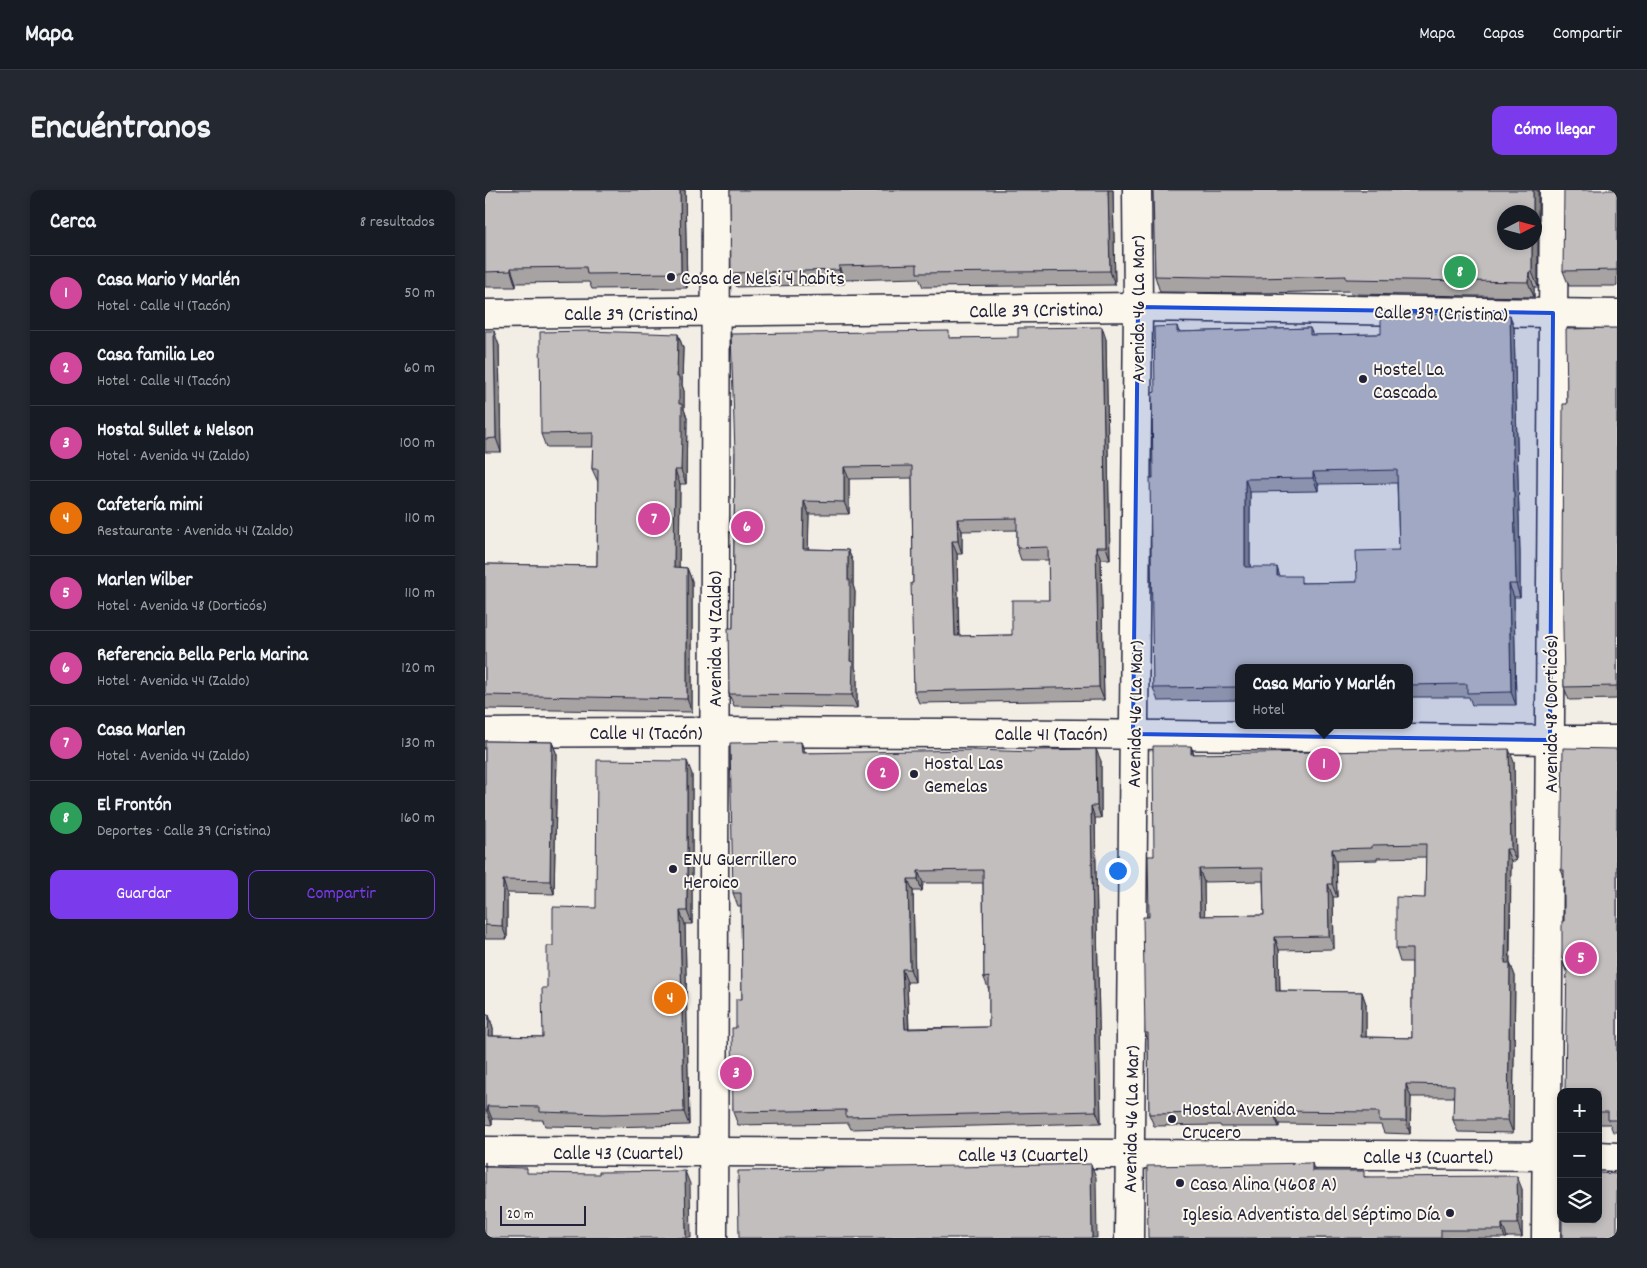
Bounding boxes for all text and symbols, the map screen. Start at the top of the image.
text: Mapa [25,18,73,52]
text: Mapa [1419,22,1455,47]
text: Capas [1483,22,1525,47]
text: Compartir [1553,22,1622,47]
text: Encuéntranos [30,105,211,155]
button: Cómo llegar [1492,106,1617,155]
north arrow [1497,205,1542,250]
text: Cerca [50,208,96,238]
text: 8 resultados [360,211,435,234]
street label: Avenida 46 (La Mar) [1126,235,1154,383]
pin: 8 [1444,253,1476,291]
place label: Casa de Nelsi 4 habits [681,266,845,294]
text: Casa Mario Y Marlén [97,268,240,295]
marker: Casa de Nelsi 4 habits [665,271,677,283]
text: 1 [64,282,68,305]
text: 50 m [404,282,435,305]
text: Hotel · Calle 41 (Tacón) [97,295,230,318]
street label: Calle 39 (Cristina) [969,297,1103,327]
street label: Calle 39 (Cristina) [1374,300,1508,330]
street label: Calle 39 (Cristina) [564,302,698,330]
text: Casa familia Leo [97,343,215,370]
text: 2 [63,357,70,380]
text: 60 m [404,357,435,380]
place label: Hostel La Cascada [1373,357,1444,408]
text: Hotel · Calle 41 (Tacón) [97,370,230,393]
marker: Hostel La Cascada [1357,373,1369,385]
text: Hostal Sullet & Nelson [97,418,254,445]
text: 3 [62,432,70,455]
text: 100 m [399,432,435,455]
text: Hotel · Avenida 44 (Zaldo) [97,445,249,468]
text: Cafetería mimi [97,493,203,520]
pin: 7 [638,500,670,538]
text: 4 [63,507,69,530]
text: 110 m [405,507,435,530]
pin: 6 [731,508,763,546]
text: Restaurante · Avenida 44 (Zaldo) [97,520,293,543]
text: Marlen Wilber [97,568,193,595]
street label: Avenida 44 (Zaldo) [703,571,731,707]
text: 5 [62,582,70,605]
text: 110 m [405,582,435,605]
text: Hotel · Avenida 48 (Dorticós) [97,595,267,618]
street label: Avenida 48 (Dorticós) [1539,635,1567,793]
street label: Avenida 46 (La Mar) [1122,640,1152,788]
text: Referencia Bella Perla Marina [97,643,308,670]
text: 6 [62,657,70,680]
text: 120 m [401,657,435,680]
popup [1235,664,1413,729]
text: Hotel · Avenida 44 (Zaldo) [97,670,249,693]
text: Casa Mario Y Marlén [1253,672,1395,699]
text: Hotel [1253,699,1285,722]
text: Casa Marlen [97,718,185,745]
street label: Calle 41 (Tacón) [590,721,702,749]
street label: Calle 41 (Tacón) [995,722,1107,750]
text: 7 [63,732,69,755]
text: 130 m [401,732,435,755]
text: Hotel · Avenida 44 (Zaldo) [97,745,249,768]
pin: 1 [1308,745,1340,783]
place label: Hostal Las Gemelas [924,751,1004,802]
pin: 2 [867,754,899,792]
marker: Hostal Las Gemelas [908,768,920,780]
text: El Frontón [97,793,172,820]
text: 8 [63,807,69,830]
text: 160 m [400,807,435,830]
text: Deportes · Calle 39 (Cristina) [97,820,270,843]
place label: ENU Guerrillero Heroico [683,847,797,898]
your location [1105,858,1131,884]
marker: ENU Guerrillero Heroico [667,863,679,875]
button: Guardar [50,870,238,919]
button: Compartir [248,870,435,919]
pin: 5 [1565,939,1597,977]
pin: 4 [654,979,686,1017]
street label: Avenida 46 (La Mar) [1118,1045,1148,1193]
pin: 3 [720,1054,752,1092]
map controls [1557,1088,1602,1223]
button: + [1557,1088,1602,1133]
place label: Hostal Avenida Crucero [1182,1097,1296,1148]
marker: Hostal Avenida Crucero [1166,1113,1178,1125]
button: − [1557,1133,1602,1178]
street label: Calle 43 (Cuartel) [553,1141,683,1169]
street label: Calle 43 (Cuartel) [958,1143,1088,1171]
street label: Calle 43 (Cuartel) [1363,1145,1493,1173]
place label: Casa Alina (4608 A) [1190,1172,1337,1200]
marker: Casa Alina (4608 A) [1174,1177,1186,1189]
button: layers [1557,1178,1602,1223]
place label: Iglesia Adventista del Séptimo Día [1182,1202,1441,1230]
scale bar [500,1203,586,1226]
text: 20 m [507,1205,534,1225]
marker: Iglesia Adventista del Séptimo Día [1444,1207,1456,1219]

